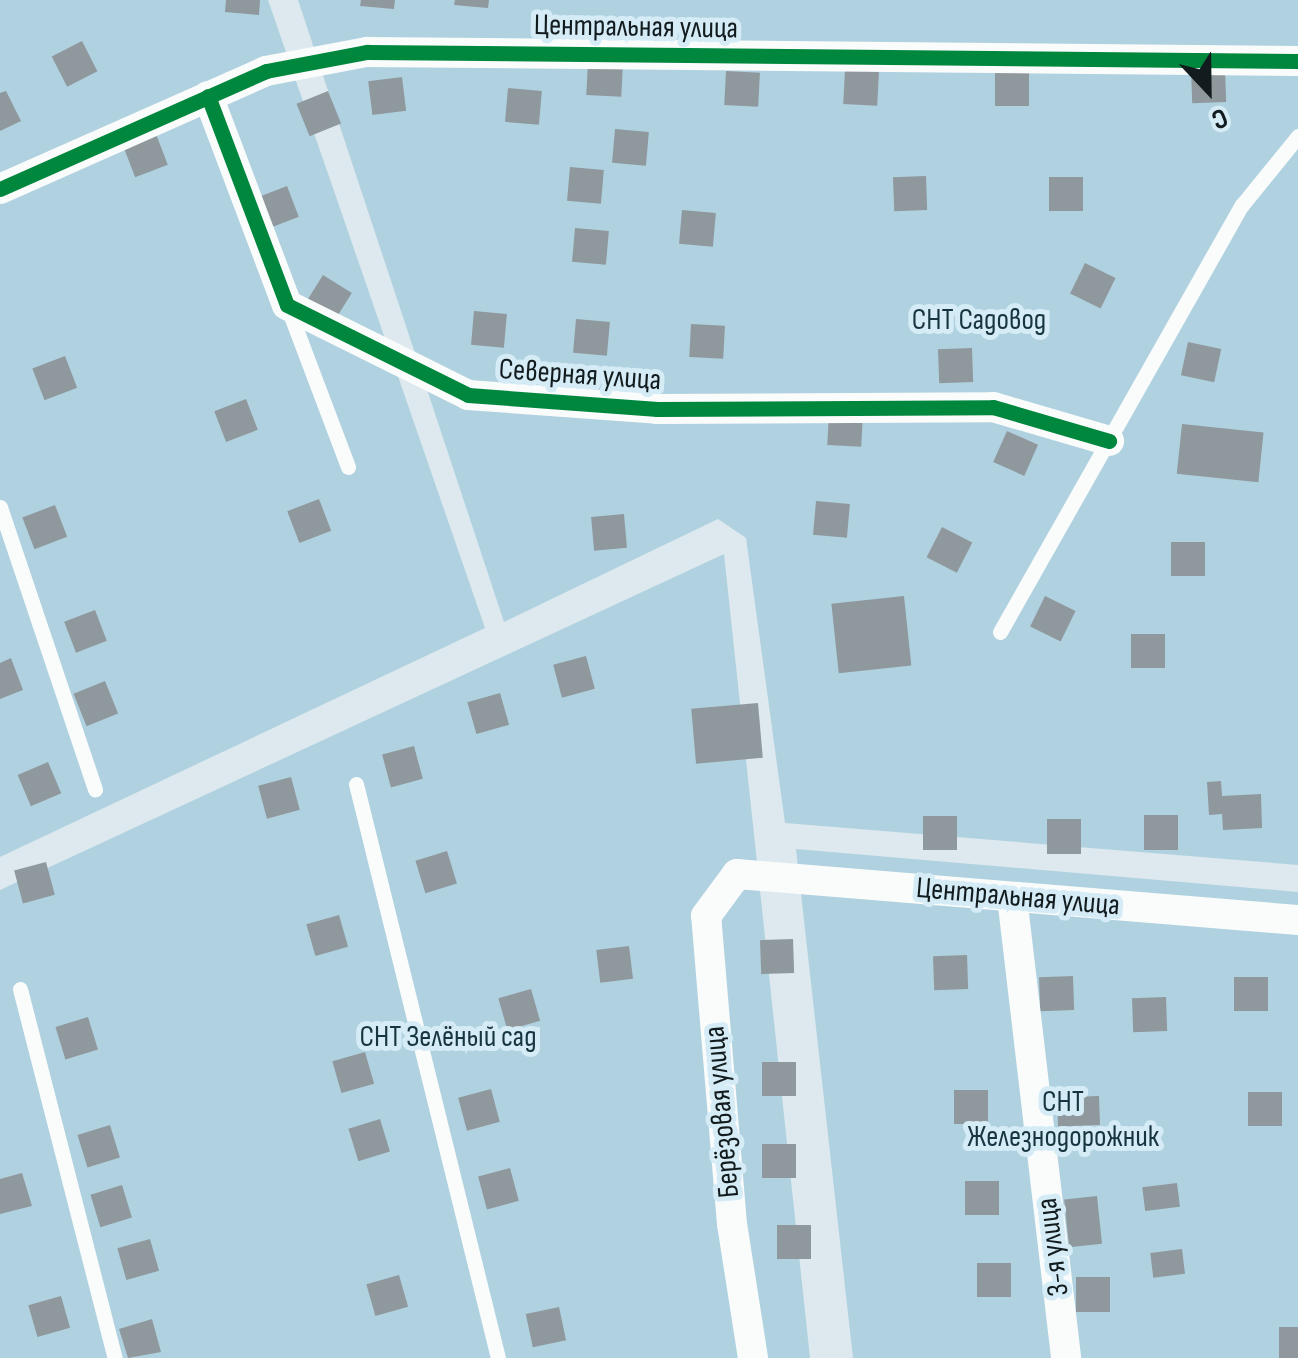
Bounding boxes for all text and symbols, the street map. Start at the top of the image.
street label: Центральная улица [534,7,738,47]
north arrow [1158,40,1258,140]
text: С [1207,100,1232,136]
park label: СНТ Садовод [912,302,1046,338]
street label: Северная улица [498,351,662,399]
street label: Центральная улица [915,870,1121,924]
park label: СНТ Зелёный сад [359,1019,537,1055]
street label: Берёзовая улица [697,1025,747,1199]
park label: СНТ Железнодорожник [967,1084,1159,1154]
street label: 3-я улица [1029,1196,1077,1298]

